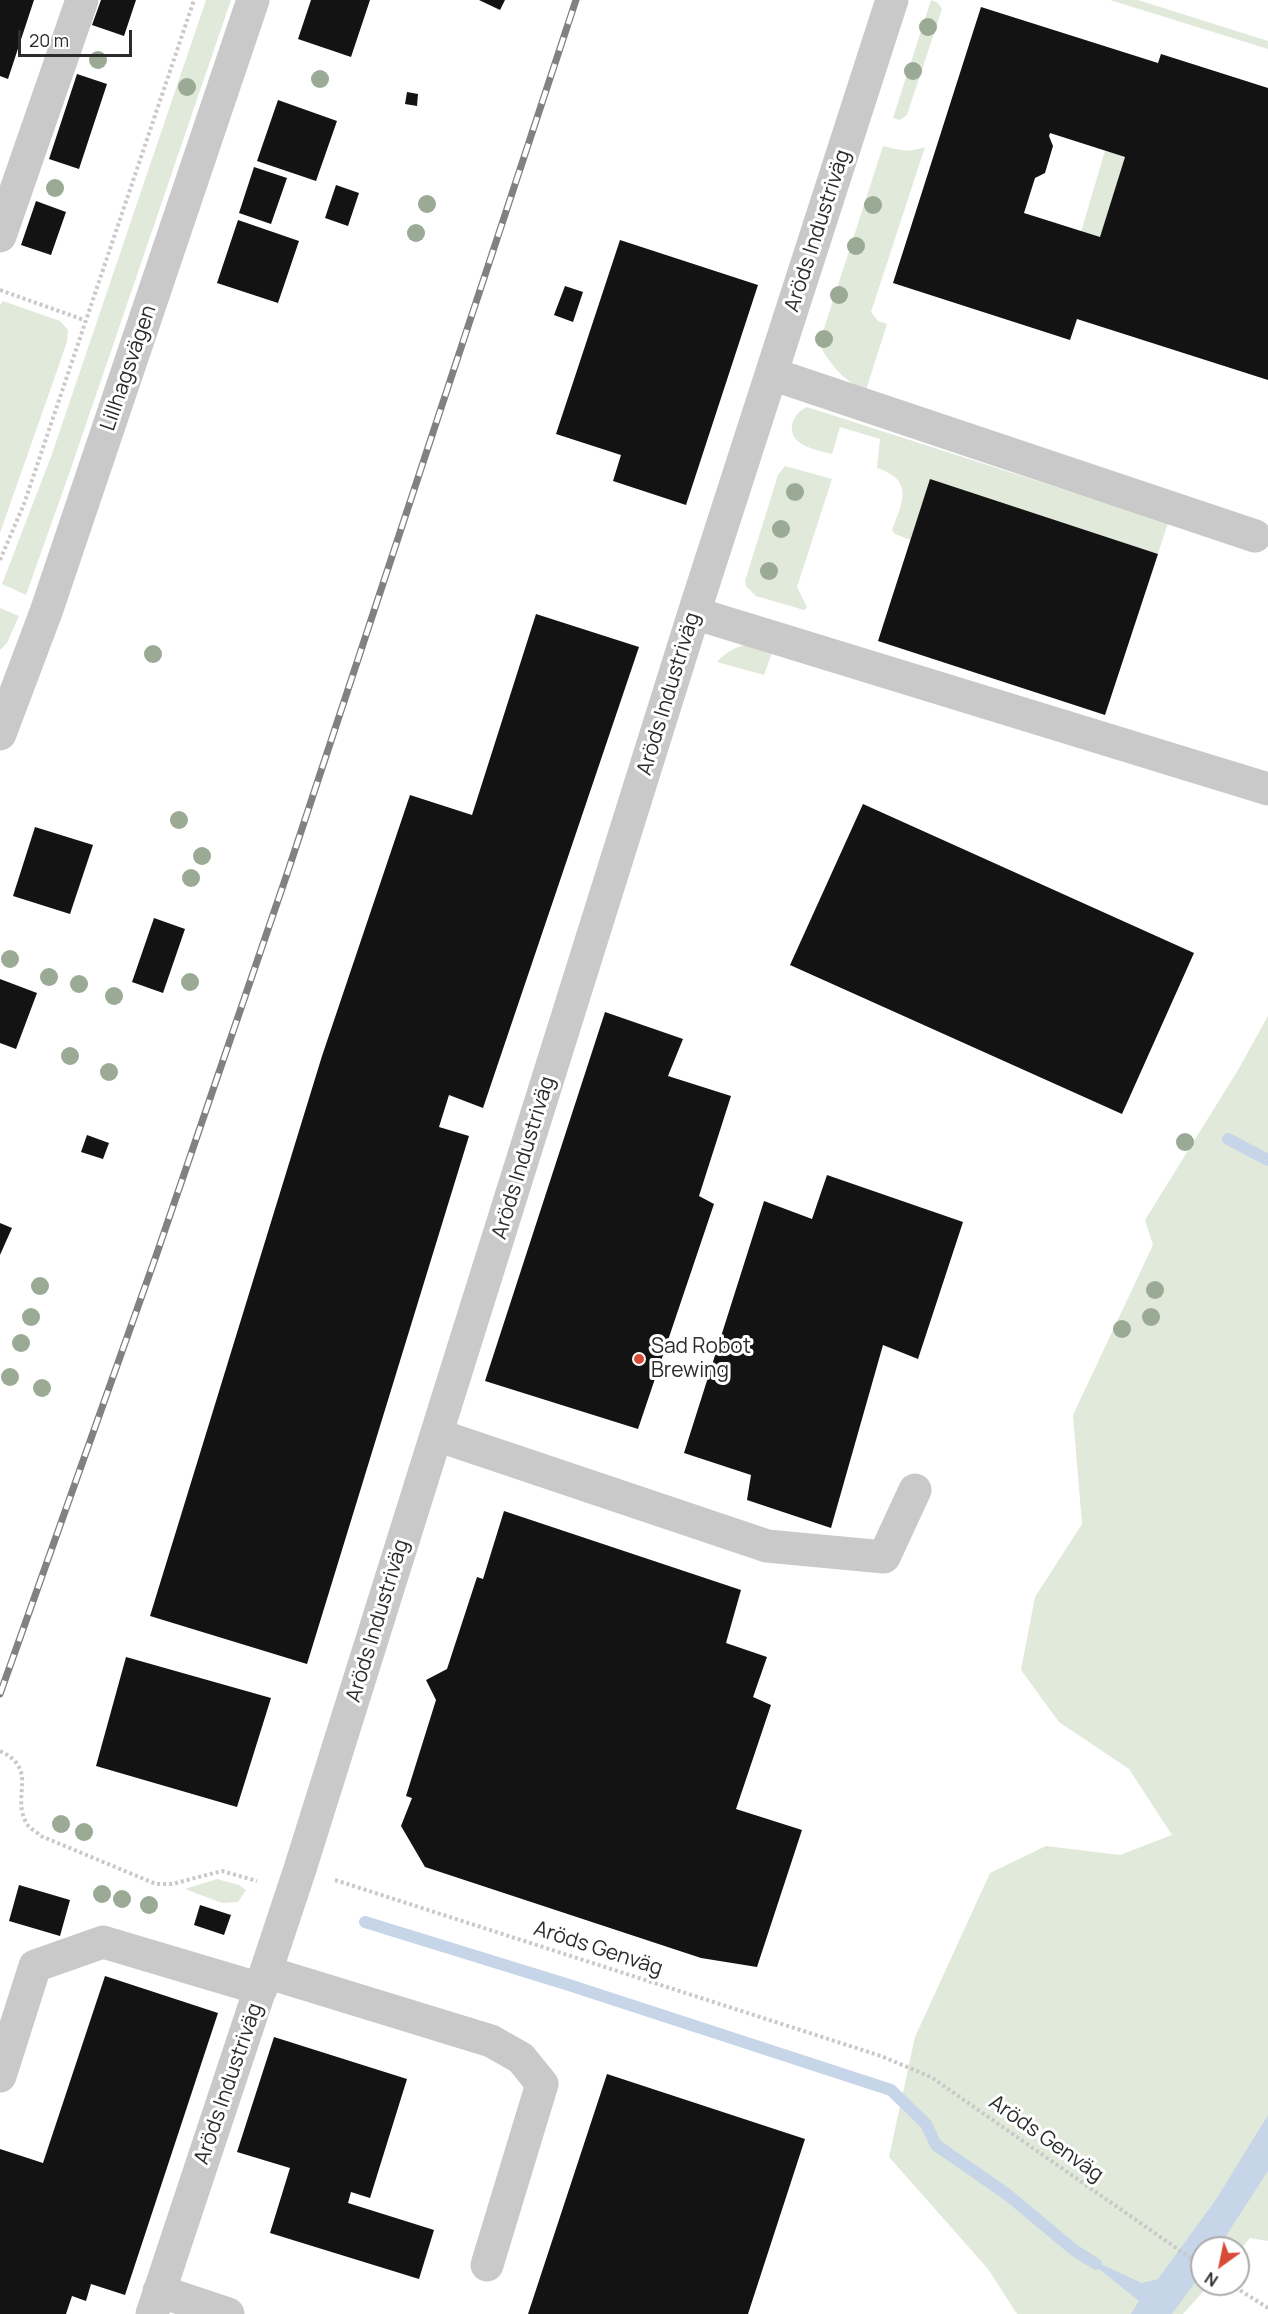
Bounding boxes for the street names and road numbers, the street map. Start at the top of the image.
street label: Aröds Industriväg [780,147,856,315]
street label: Lillhagsvägen [96,302,162,434]
street label: Aröds Industriväg [632,609,706,779]
street label: Aröds Industriväg [487,1073,561,1243]
street label: Aröds Industriväg [341,1536,415,1706]
street label: Aröds Genväg [530,1916,666,1982]
street label: Aröds Industriväg [190,2000,268,2168]
street label: Aröds Genväg [984,2090,1108,2188]

